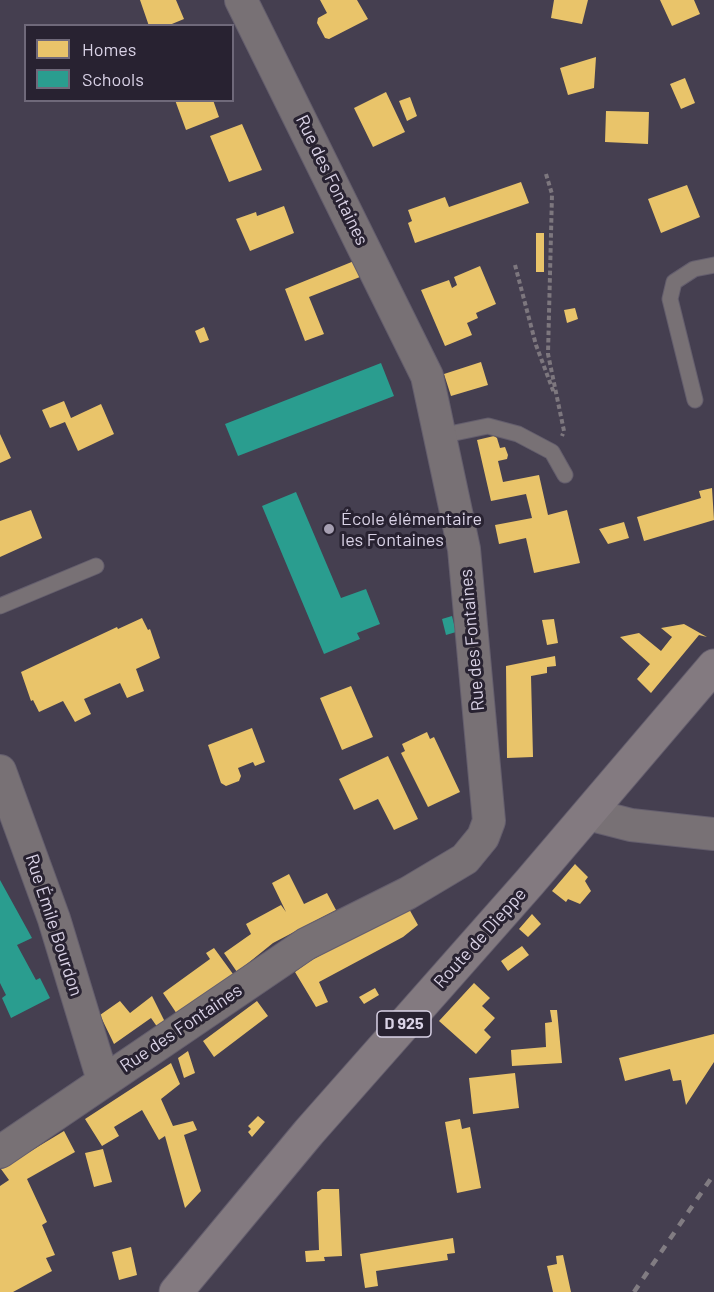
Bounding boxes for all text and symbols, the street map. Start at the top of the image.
legend [24,24,234,102]
text: Homes [82,38,136,60]
text: Schools [82,68,144,90]
street label: Rue des Fontaines [291,111,373,249]
place label: École élémentaire les Fontaines [341,508,482,550]
marker: École élémentaire les Fontaines [322,522,336,536]
street label: Rue des Fontaines [455,568,489,712]
street label: Rue Émile Bourdon [21,851,87,999]
street label: Route de Dieppe [429,883,531,993]
street label: Rue des Fontaines [116,979,246,1077]
road number: D 925 [377,1011,431,1037]

